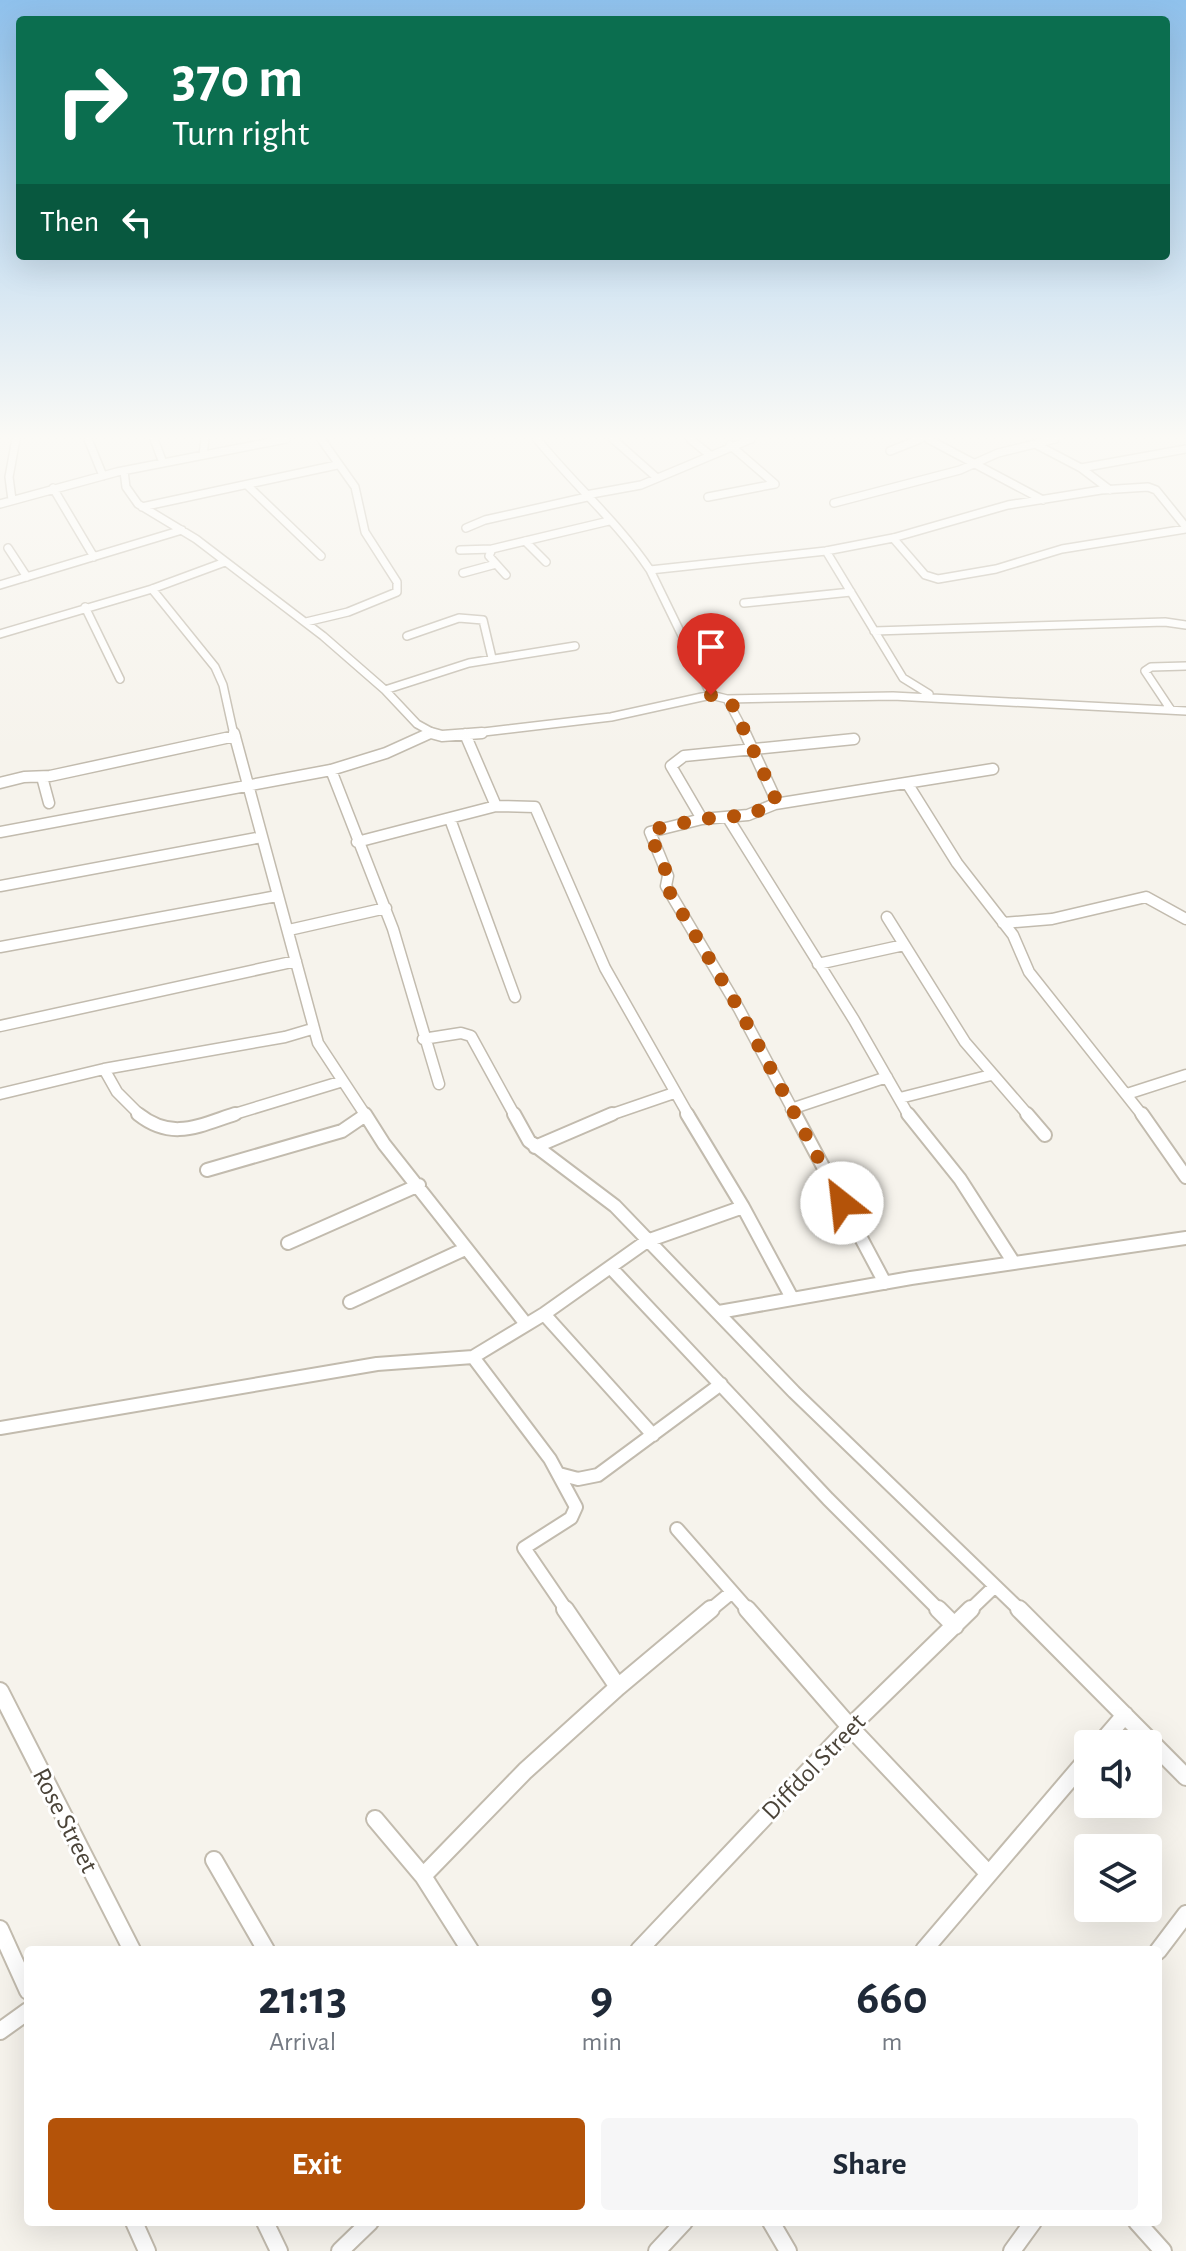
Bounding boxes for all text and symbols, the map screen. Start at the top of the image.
icon: right [40,48,144,152]
text: 370 m [172,51,303,107]
text: Turn right [172,116,309,152]
icon: left [115,200,159,244]
text: Then [40,207,99,237]
pin [677,613,745,695]
icon: arrive [689,625,733,669]
position arrow [800,1161,884,1245]
street label: Diffdol Street [757,1709,870,1825]
map controls [1074,1730,1162,1922]
button: sound [1074,1730,1162,1818]
street label: Rose Street [28,1764,102,1877]
button: layers [1074,1834,1162,1922]
text: 21:13 [258,1975,347,2023]
text: 9 [590,1975,613,2023]
text: 660 [856,1975,928,2023]
text: Arrival [269,2029,336,2055]
text: min [581,2029,622,2055]
text: m [882,2029,902,2055]
button: Exit [48,2118,585,2210]
button: Share [601,2118,1138,2210]

